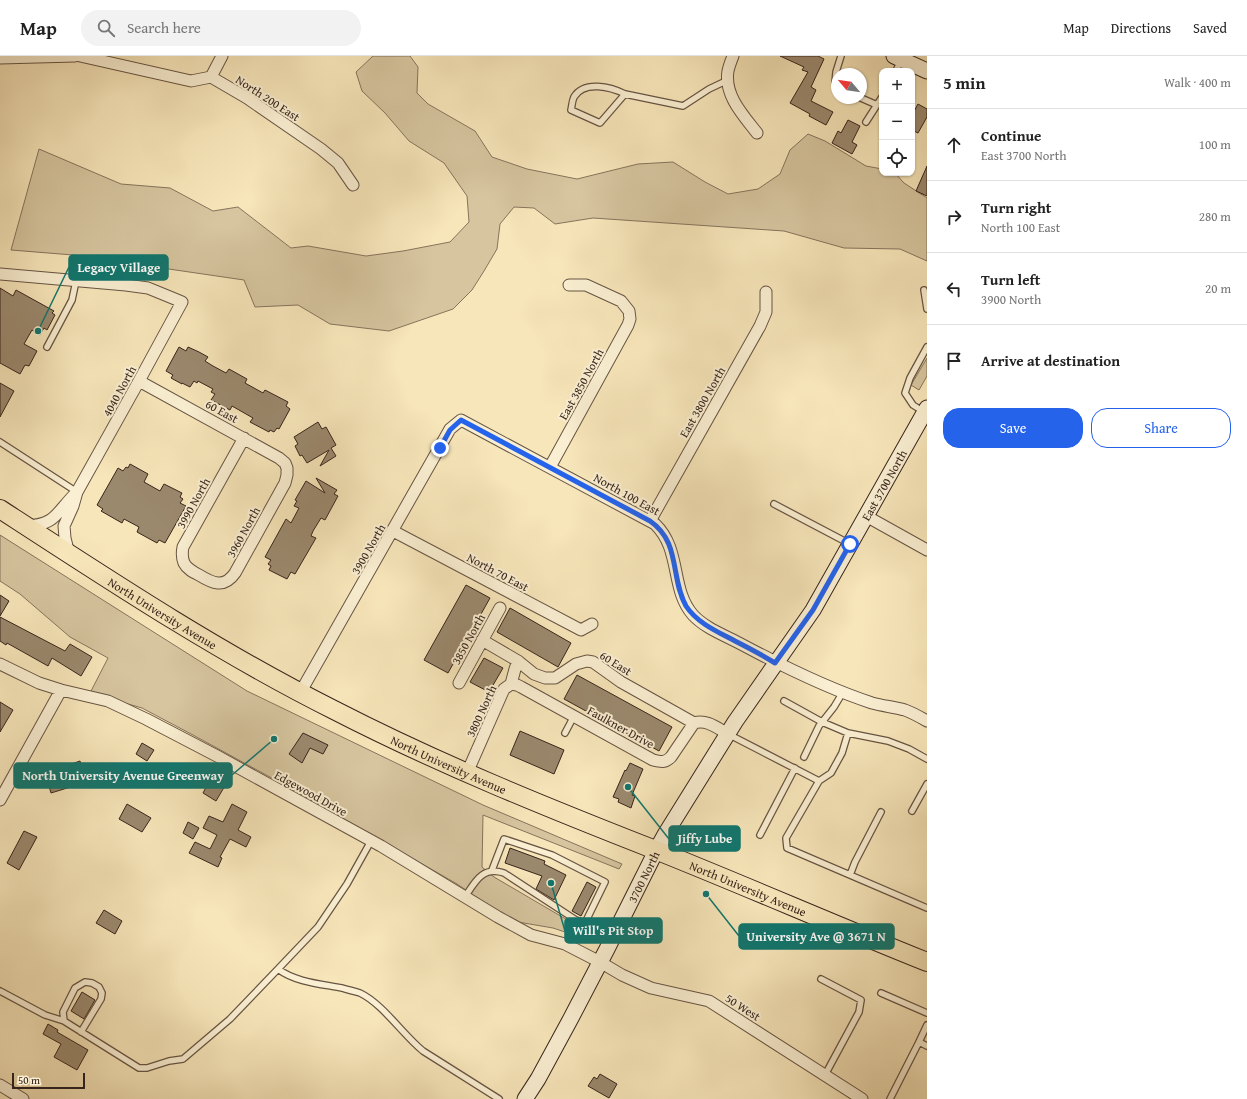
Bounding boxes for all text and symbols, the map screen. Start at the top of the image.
search box [81,10,361,46]
text: Map [20,14,57,42]
icon: search [95,17,117,39]
text: Search here [127,17,201,38]
text: Map [1063,18,1089,38]
text: Directions [1111,18,1171,38]
text: Saved [1193,18,1227,38]
north arrow [831,68,867,104]
map controls [879,68,915,176]
button: + [879,68,915,104]
text: 5 min [943,70,985,95]
street label: North 200 East [233,71,304,125]
text: Walk · 400 m [1164,73,1231,92]
button: − [879,104,915,140]
text: Continue [981,125,1042,146]
icon: ahead [943,134,965,156]
text: 100 m [1199,135,1231,154]
button: locate [879,140,915,176]
text: East 3700 North [981,146,1067,165]
text: Turn right [981,197,1052,218]
icon: right [943,206,965,228]
text: 280 m [1199,207,1231,226]
text: North 100 East [981,218,1060,237]
callout: Legacy Village [69,255,168,280]
text: Legacy Village [78,258,160,277]
text: Turn left [981,269,1040,290]
icon: left [943,278,965,300]
text: 20 m [1205,279,1231,298]
text: 3900 North [981,290,1041,309]
street label: East 3850 North [554,345,608,423]
icon: arrive [943,350,965,372]
text: Arrive at destination [981,350,1120,371]
street label: 4040 North [98,362,140,419]
street label: East 3800 North [675,363,729,440]
street label: 60 East [203,395,242,427]
button: Save [943,408,1083,448]
button: Share [1091,408,1231,448]
route end [431,439,449,457]
street label: East 3700 North [857,446,911,524]
street label: North 100 East [591,469,664,520]
street label: 3990 North [172,474,214,531]
street label: 3960 North [222,503,264,560]
street label: 3900 North [347,520,389,577]
route start [841,535,859,553]
street label: North 70 East [464,549,532,596]
street label: North University Avenue [105,573,221,653]
street label: 3850 North [447,610,489,667]
street label: 60 East [597,647,636,680]
street label: 3800 North [462,682,501,740]
street label: Faulkner Drive [585,702,658,753]
street label: North University Avenue [388,731,509,798]
callout: North University Avenue Greenway [14,763,232,788]
text: North University Avenue Greenway [22,766,224,785]
street label: Edgewood Drive [272,766,351,820]
callout: Jiffy Lube [669,826,740,851]
text: Jiffy Lube [676,829,732,848]
street label: 3700 North [623,848,663,905]
street label: North University Avenue [687,856,809,920]
callout: Will's Pit Stop [565,918,662,943]
text: Will's Pit Stop [573,921,654,940]
callout: University Ave @ 3671 N [739,924,894,949]
text: University Ave @ 3671 N [746,927,886,946]
street label: 50 West [722,989,764,1025]
scale bar [12,1071,85,1090]
text: 50 m [18,1072,40,1088]

